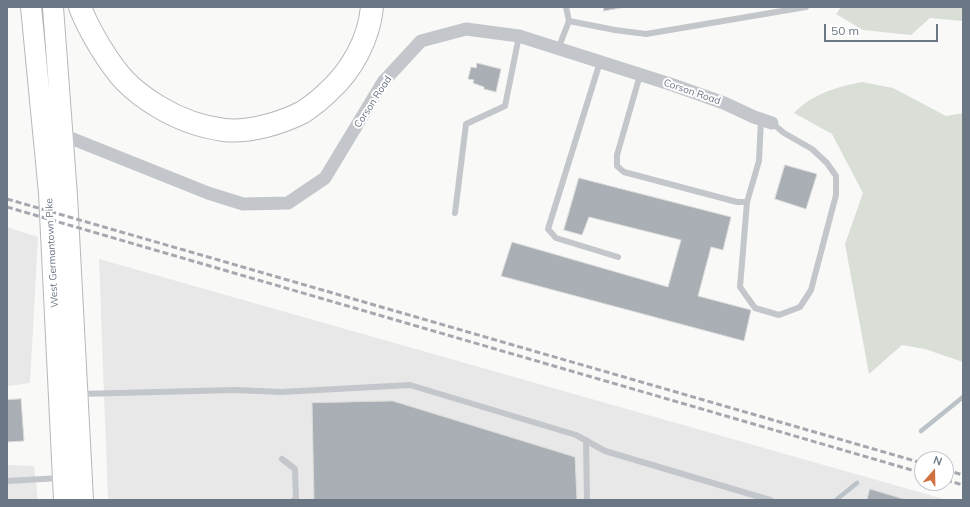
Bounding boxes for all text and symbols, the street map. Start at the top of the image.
scale bar [826,16,940,42]
text: 50 m [831,23,859,38]
street label: Corson Road [352,74,394,130]
street label: Corson Road [662,77,722,107]
street label: West Germantown Pike [43,198,61,308]
north arrow [914,451,954,491]
text: N [931,453,944,469]

